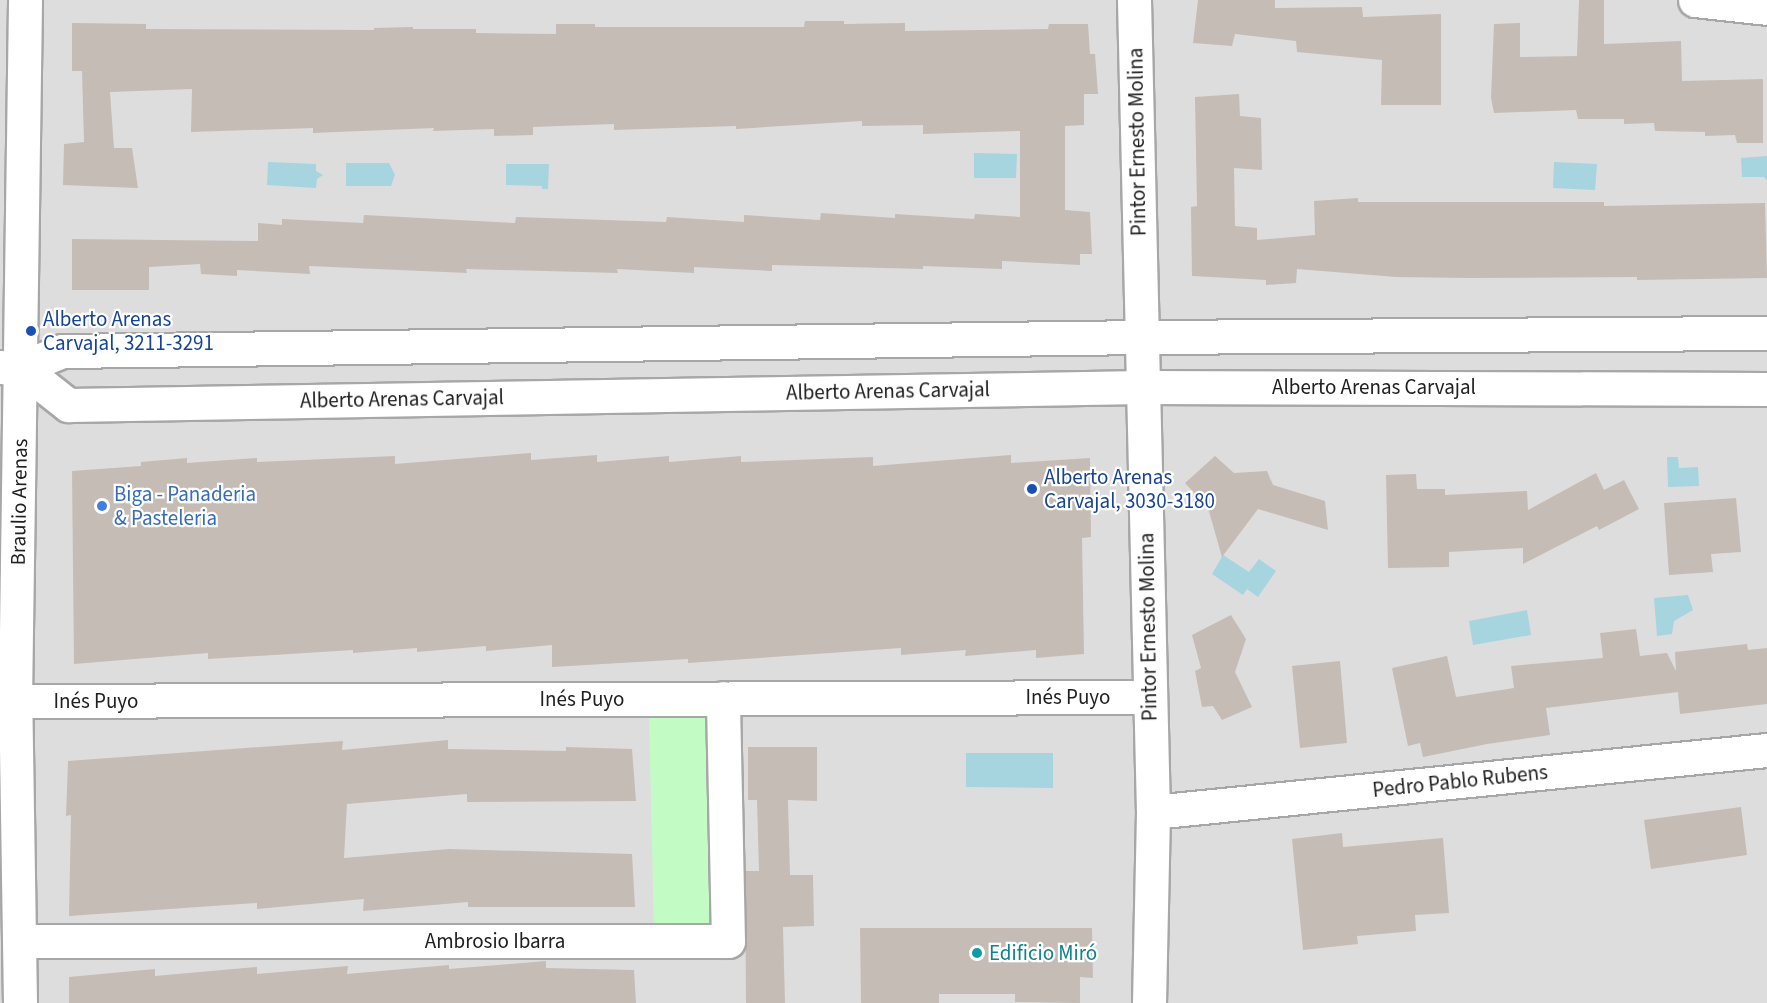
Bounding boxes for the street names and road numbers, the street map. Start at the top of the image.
street label: Pintor Ernesto Molina [1123,48,1151,236]
street label: Alberto Arenas Carvajal [1272,374,1476,400]
street label: Alberto Arenas Carvajal [786,377,990,405]
street label: Alberto Arenas Carvajal [300,385,504,413]
street label: Braulio Arenas [5,438,33,566]
street label: Pintor Ernesto Molina [1134,533,1162,721]
street label: Inés Puyo [1026,684,1110,710]
street label: Inés Puyo [540,686,624,712]
street label: Inés Puyo [54,688,138,714]
street label: Pedro Pablo Rubens [1371,759,1549,803]
street label: Ambrosio Ibarra [425,928,565,954]

